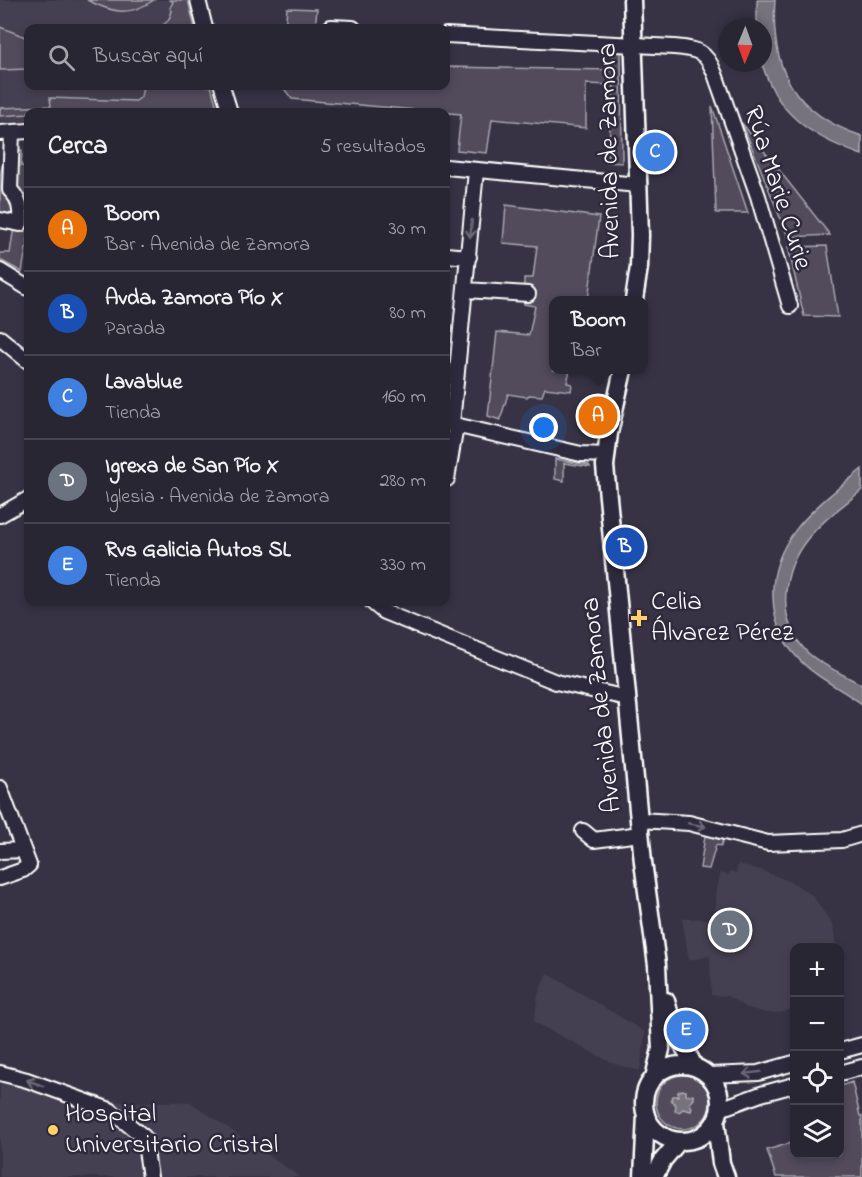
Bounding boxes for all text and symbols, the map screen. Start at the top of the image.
north arrow [718,18,772,72]
search box [24,24,450,90]
icon: search [45,41,78,74]
text: Buscar aquí [93,41,203,73]
street label: Avenida de Zamora [589,42,631,260]
street label: Rúa Marie Curie [732,101,822,276]
text: Cerca [48,128,108,166]
pin: C [636,130,674,174]
text: 5 resultados [320,133,426,162]
text: Boom [105,199,160,231]
text: A [61,215,74,244]
text: 30 m [389,215,426,244]
one-way arrow [465,219,476,239]
text: Bar · Avenida de Zamora [105,231,310,260]
text: Avda. Zamora Pío X [105,283,283,315]
popup [549,296,648,374]
text: B [61,299,74,328]
text: 80 m [389,299,426,328]
text: Boom [571,305,626,337]
text: Parada [105,315,165,344]
text: Bar [571,337,602,366]
text: Lavablue [105,367,182,399]
text: C [62,383,73,412]
text: 160 m [382,383,426,412]
pin: A [578,394,618,438]
text: Tienda [105,399,161,428]
your location [529,413,558,442]
text: Igrexa de San Pío X [105,451,279,483]
text: D [60,467,75,496]
text: 280 m [379,467,426,496]
text: Iglesia · Avenida de Zamora [105,483,329,512]
pin: B [606,524,644,570]
text: Rvs Galicia Autos SL [105,535,291,567]
text: E [61,551,74,580]
text: 330 m [380,551,426,580]
text: Tienda [105,567,161,596]
place label: Celia Álvarez Pérez [651,583,794,653]
street label: Avenida de Zamora [571,595,633,815]
marker: Celia Álvarez Pérez [632,611,646,625]
one-way arrow [687,820,707,831]
pin: D [710,908,750,952]
map controls [790,943,844,1159]
button: + [790,943,844,997]
button: − [790,997,844,1051]
pin: E [666,1008,706,1052]
button: locate [790,1051,844,1105]
one-way arrow [743,1068,763,1079]
one-way arrow [26,1076,45,1087]
place label: Hospital Universitario Cristal [65,1095,278,1165]
button: layers [790,1105,844,1159]
marker: Hospital Universitario Cristal [46,1123,60,1137]

